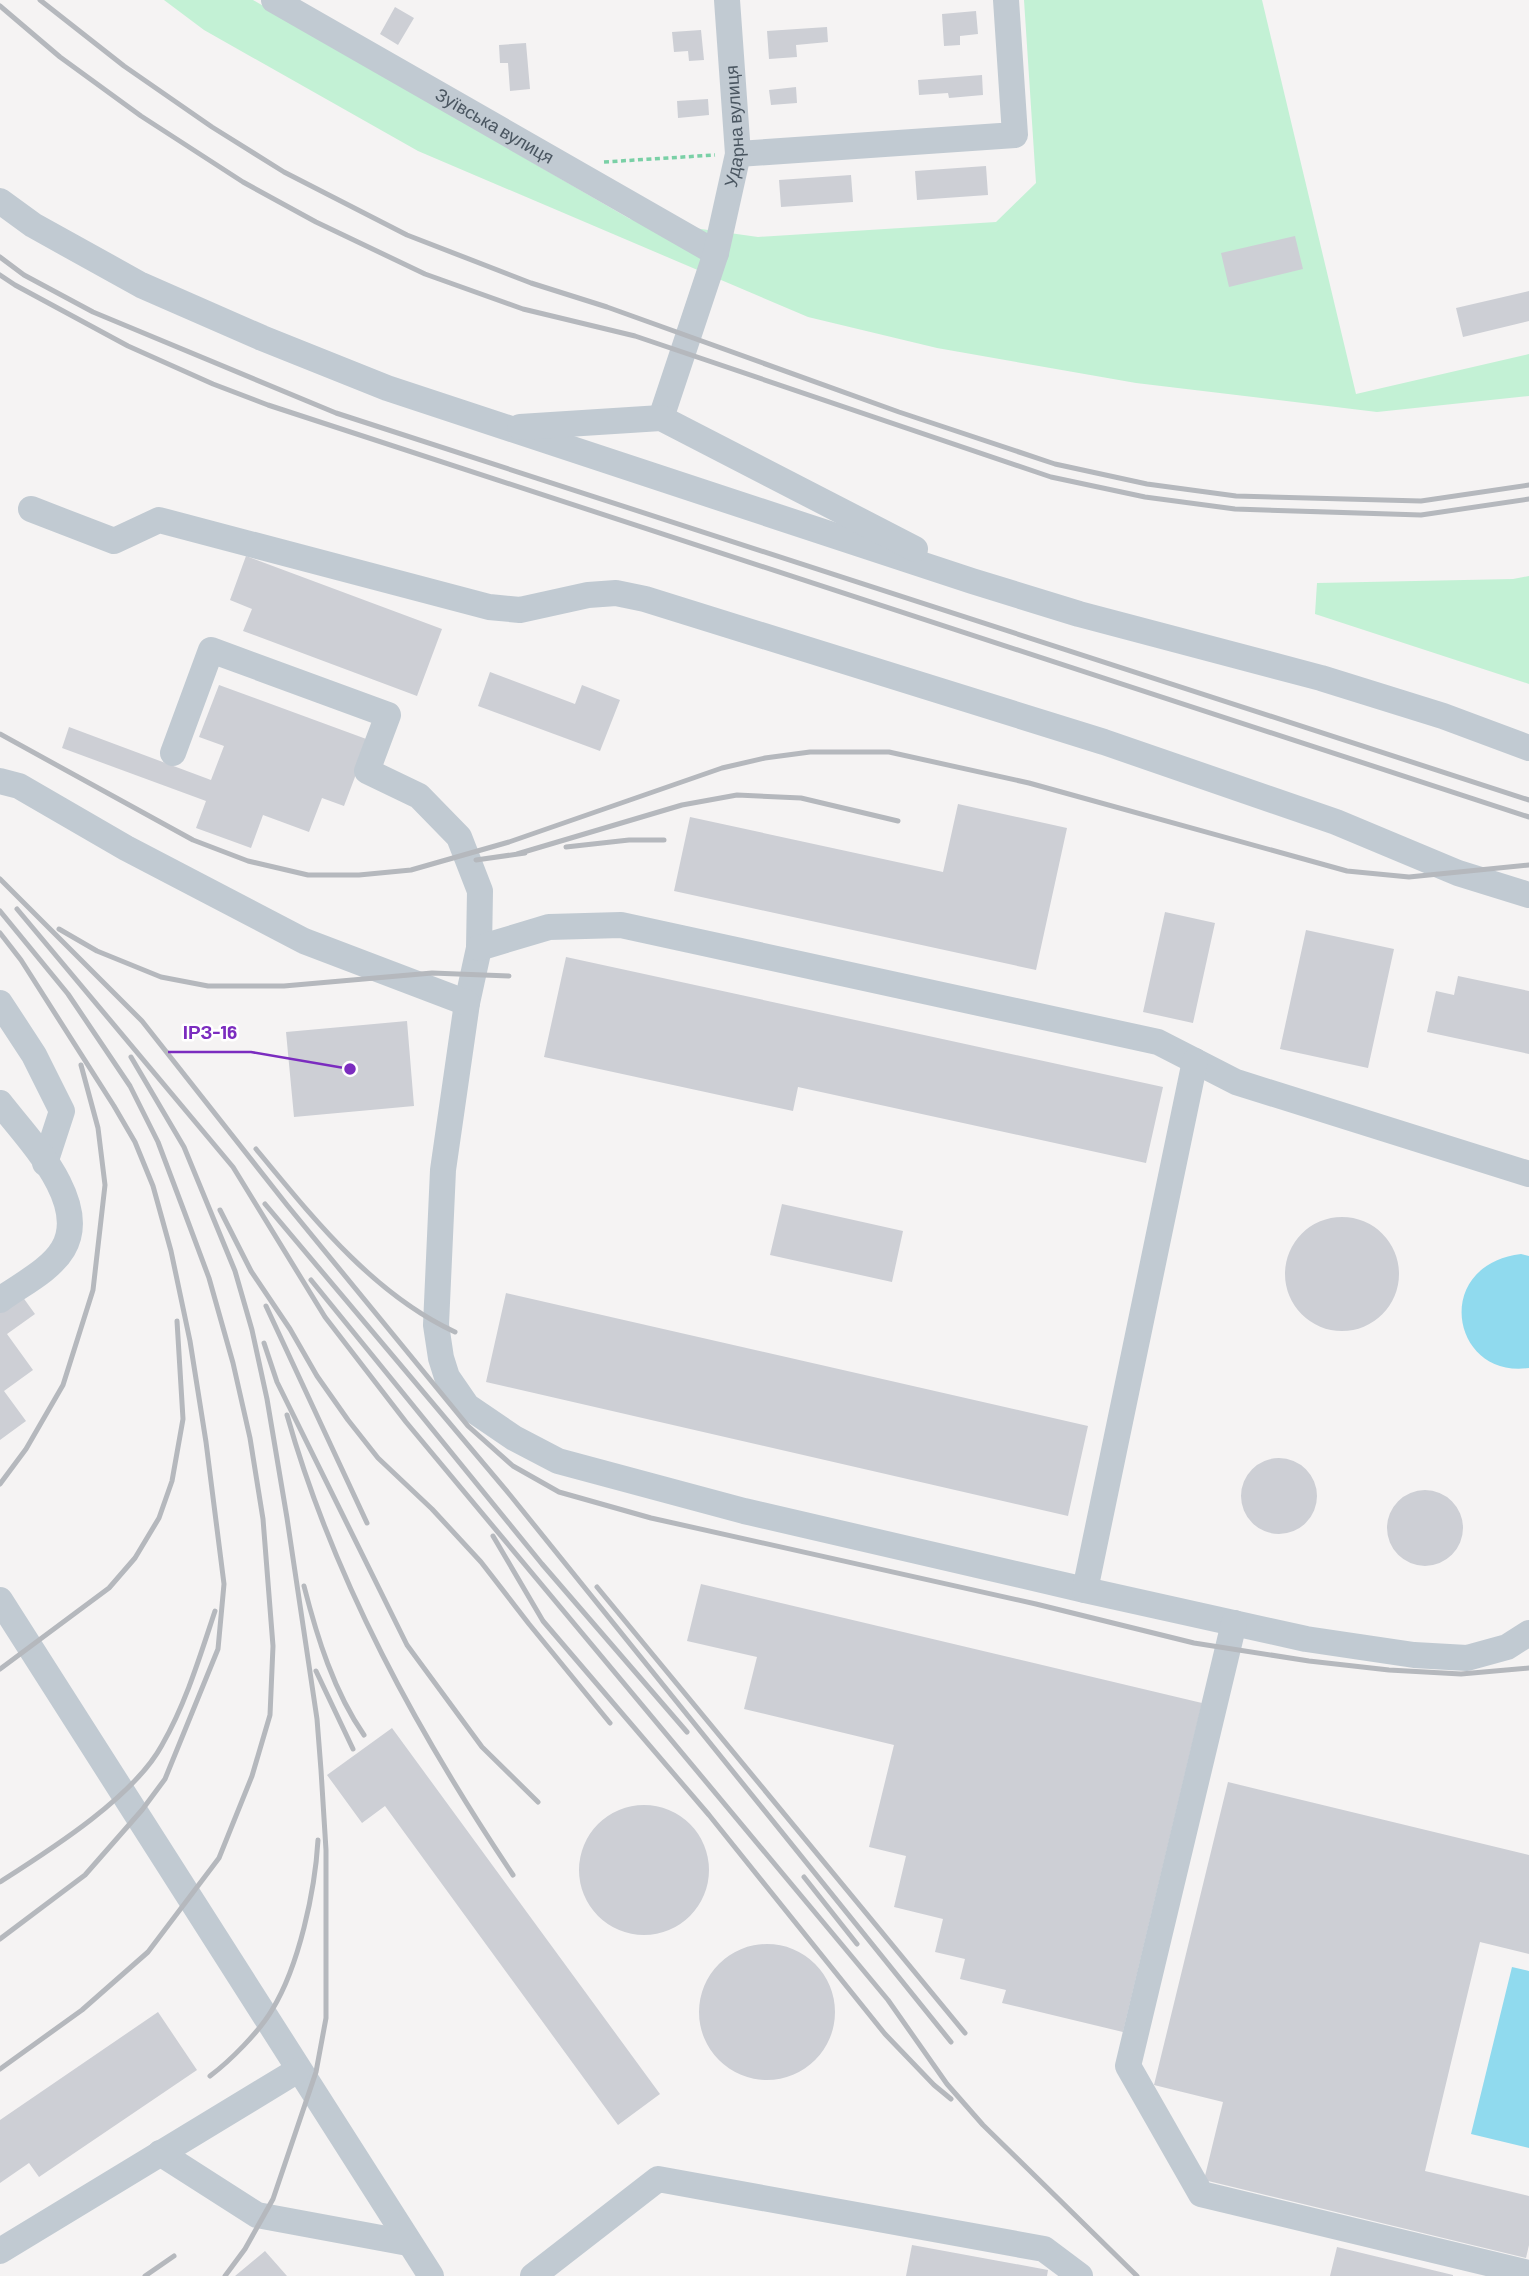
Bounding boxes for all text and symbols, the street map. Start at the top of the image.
street label: Ударна вулиця [719,65,748,189]
street label: Зуївська вулиця [432,83,558,168]
callout: ІРЗ-16 [168,1012,251,1052]
text: ІРЗ-16 [183,1020,237,1043]

